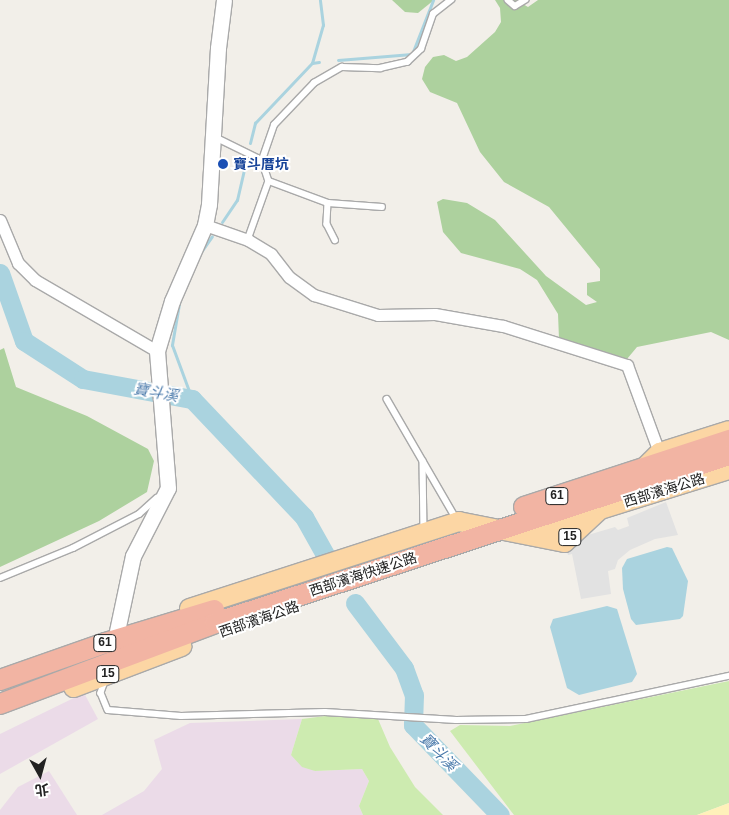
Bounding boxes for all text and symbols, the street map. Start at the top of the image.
place label: 寶斗厝坑 [233,156,289,172]
marker: 寶斗厝坑 [217,158,229,170]
water label: 寶斗溪 [132,379,180,405]
street label: 西部濱海公路 [621,470,707,510]
road number: 61 [544,486,570,506]
road number: 15 [558,528,582,546]
street label: 西部濱海快速公路 [307,549,419,599]
street label: 西部濱海公路 [217,597,301,641]
road number: 61 [92,634,118,652]
road number: 15 [96,664,120,684]
water label: 寶斗溪 [417,730,461,774]
north arrow [15,750,65,800]
text: 北 [34,781,50,799]

